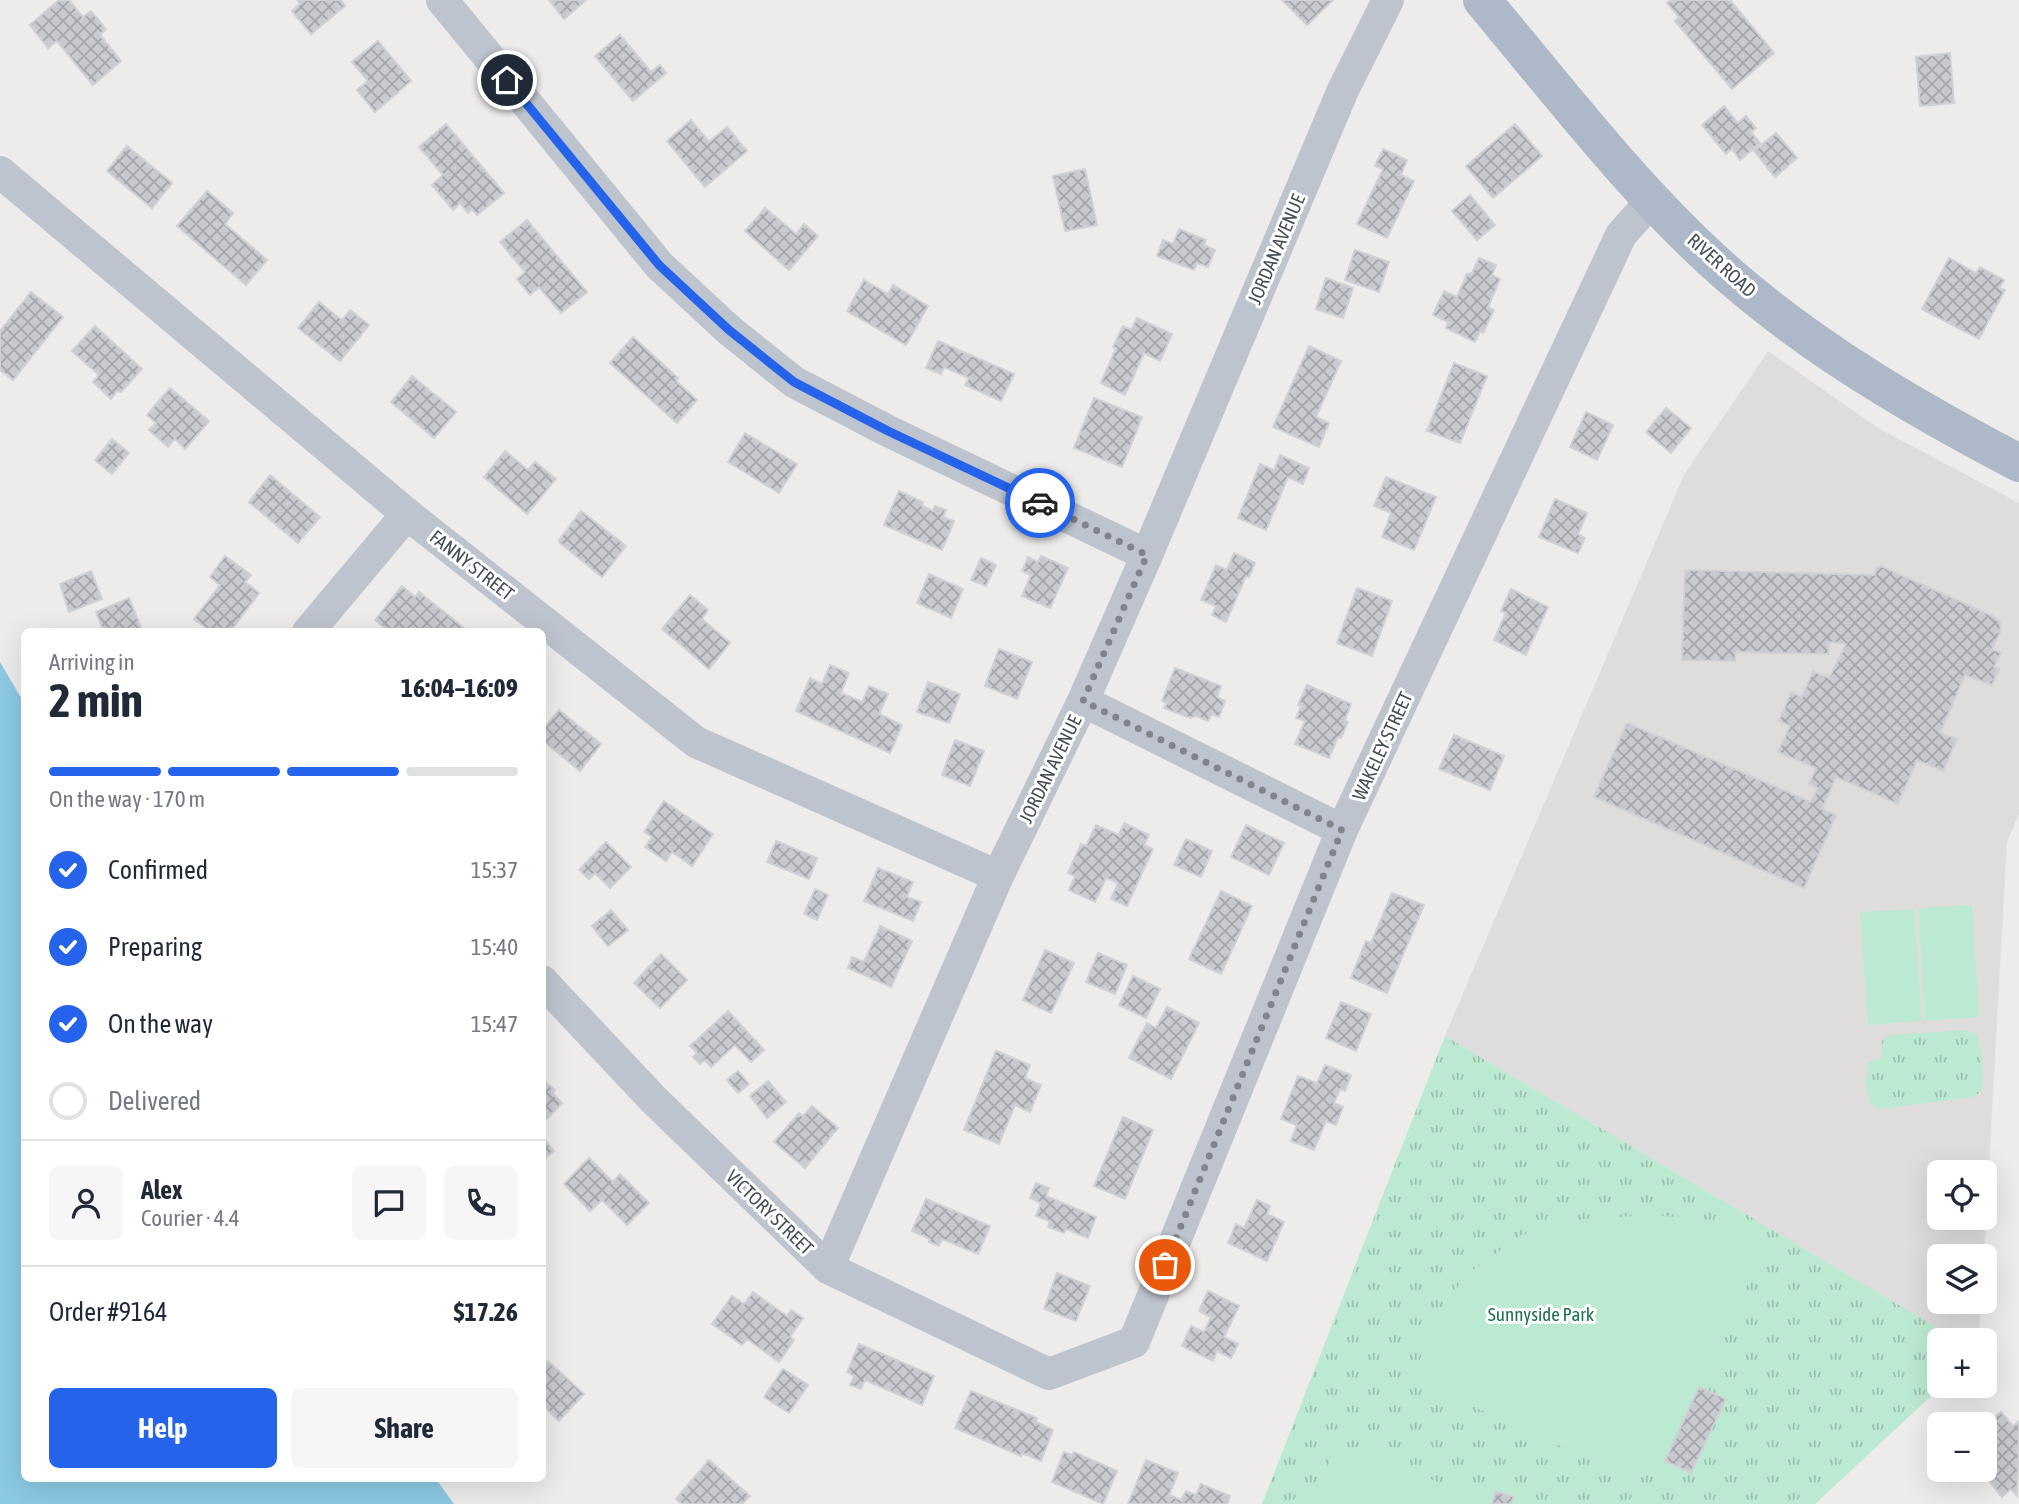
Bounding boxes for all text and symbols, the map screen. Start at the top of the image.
pin [477,50,537,110]
icon: home [488,61,526,99]
street label: JORDAN AVENUE [1243,191,1309,307]
street label: RIVER ROAD [1683,229,1761,301]
courier [1005,468,1075,538]
icon: car [1021,484,1059,522]
street label: FANNY STREET [426,525,519,605]
text: Arriving in [49,649,135,675]
text: 16:04–16:09 [401,673,518,703]
text: 2 min [49,674,143,727]
street label: WAKELEY STREET [1347,688,1417,804]
street label: JORDAN AVENUE [1014,711,1086,827]
text: On the way · 170 m [49,786,205,812]
icon: check [49,851,87,889]
text: Confirmed [108,855,208,885]
text: 15:37 [471,857,518,883]
icon: check [49,928,87,966]
text: Preparing [108,932,202,962]
text: 15:40 [471,934,518,960]
icon: check [49,1005,87,1043]
text: On the way [108,1009,213,1039]
text: 15:47 [471,1011,518,1037]
text: Delivered [108,1086,201,1116]
map controls [1927,1160,1997,1482]
button: locate [1927,1160,1997,1230]
street label: VICTORY STREET [722,1165,819,1259]
button: person [49,1166,123,1240]
button: chat [352,1166,426,1240]
button: phone [444,1166,518,1240]
text: Alex [141,1175,182,1205]
text: Courier · 4.4 [141,1205,240,1231]
pin [1135,1235,1195,1295]
button: layers [1927,1244,1997,1314]
icon: bag [1146,1246,1184,1284]
text: Order #9164 [49,1297,168,1327]
text: $17.26 [454,1297,518,1327]
park label: Sunnyside Park [1488,1303,1595,1325]
button: + [1927,1328,1997,1398]
button: Help [49,1388,277,1468]
button: Share [291,1388,518,1468]
button: − [1927,1412,1997,1482]

